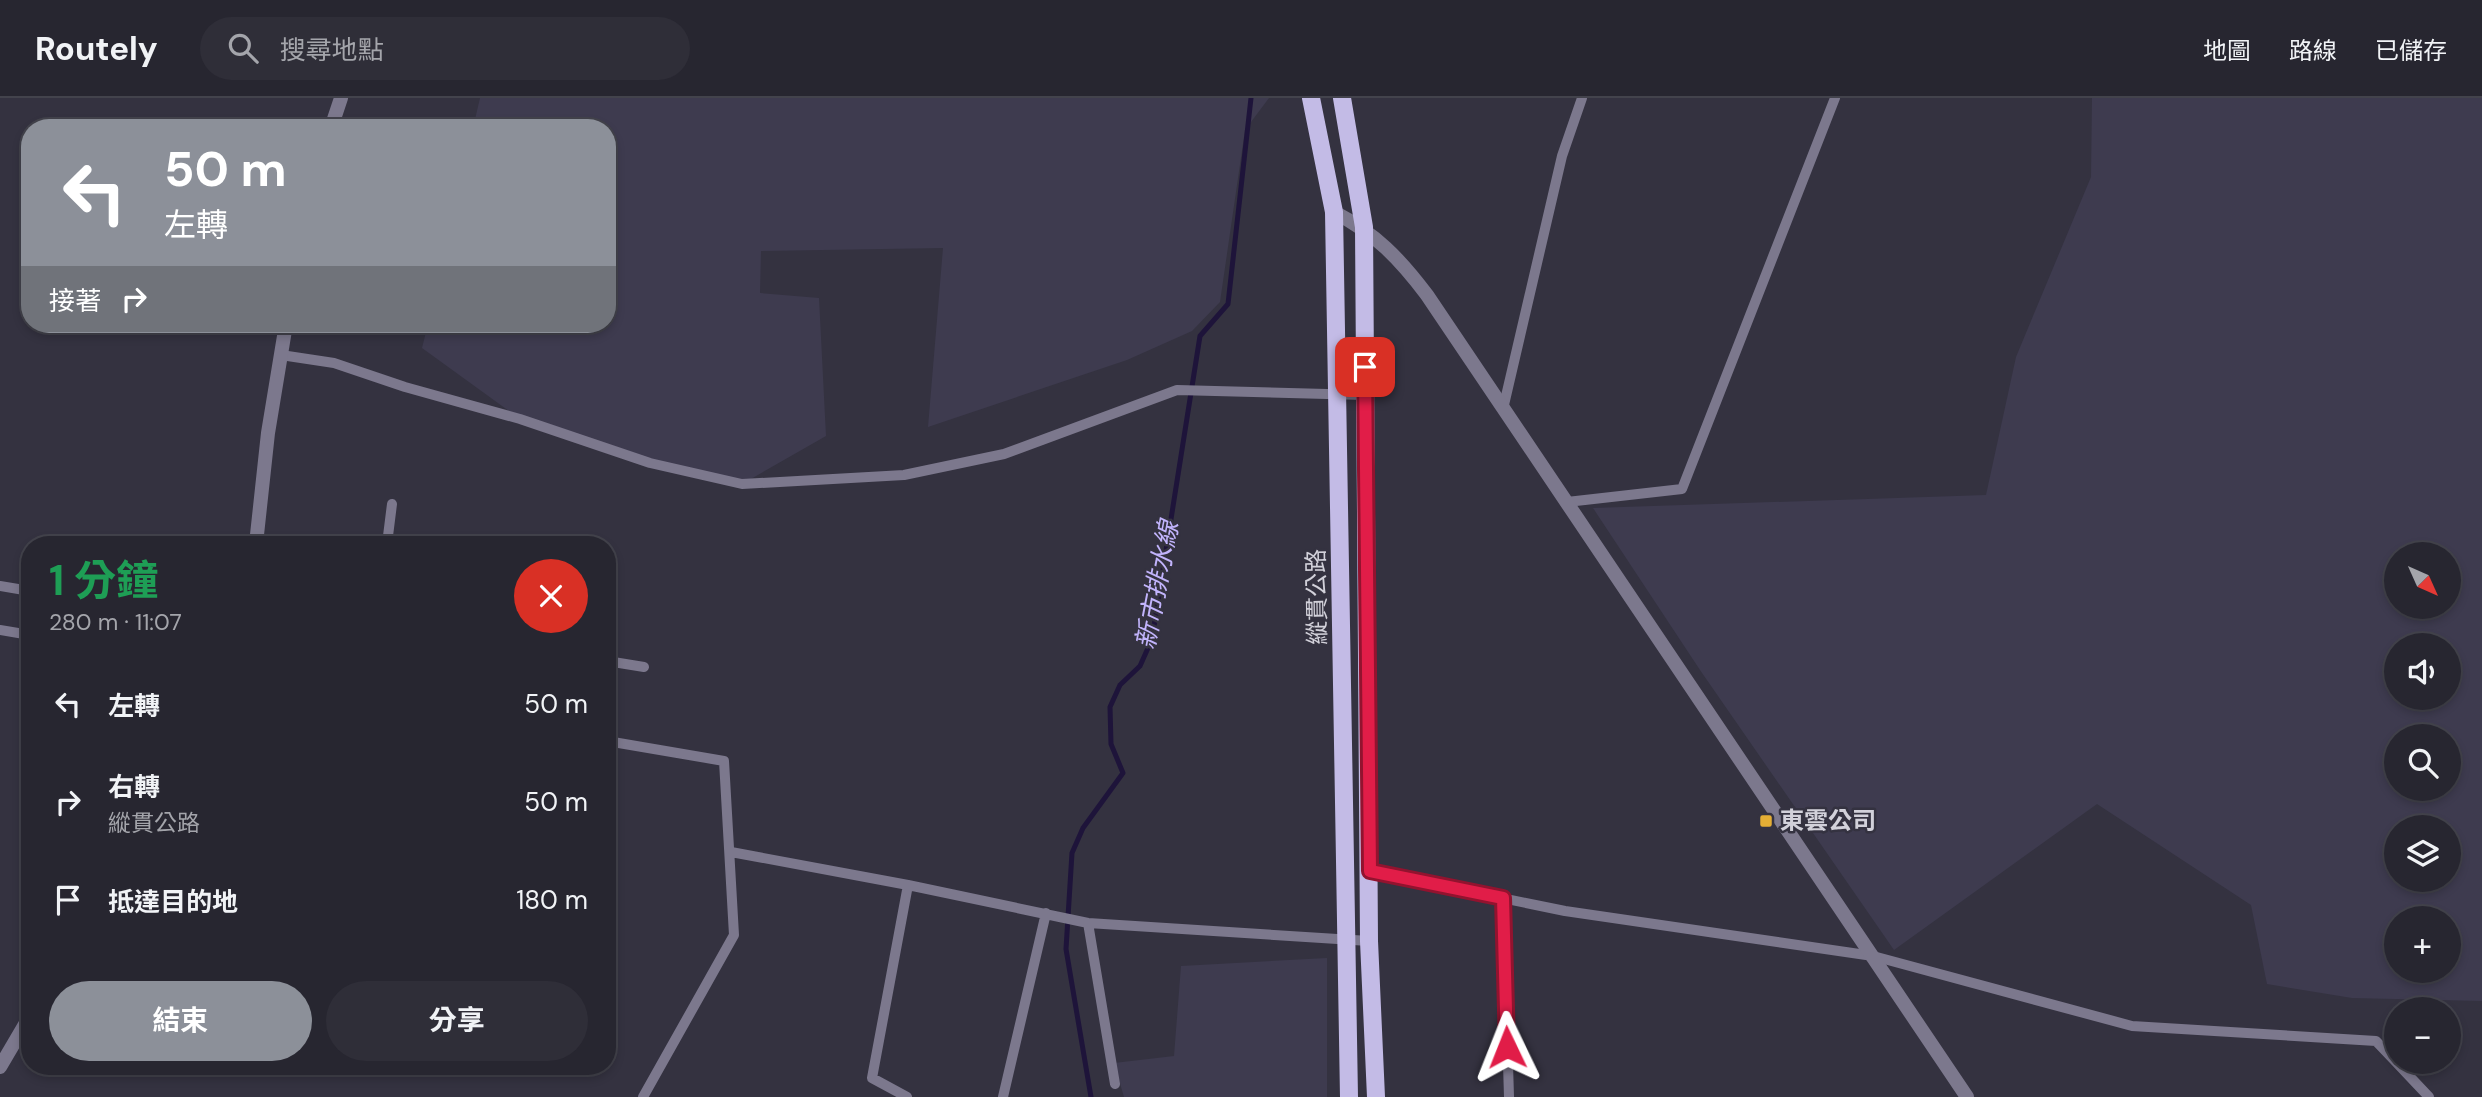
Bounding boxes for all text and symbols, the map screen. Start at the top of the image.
search box [200,17,690,80]
text: Routely [35,27,158,70]
icon: search [224,29,262,67]
text: 搜尋地點 [280,33,384,67]
text: 地圖 [2203,35,2251,66]
text: 路線 [2289,35,2337,66]
text: 已儲存 [2375,35,2447,66]
text: 50 m [164,137,287,201]
icon: left [49,147,140,238]
text: 左轉 [164,204,228,246]
icon: right [115,280,153,318]
text: 接著 [49,284,101,318]
pin [1335,337,1395,397]
icon: arrive [1346,348,1384,386]
water label: 新市排水線 [1128,515,1187,652]
north arrow [2384,542,2460,620]
map controls [2384,542,2461,1074]
street label: 縱貫公路 [1300,549,1333,645]
text: 1 分鐘 [49,553,158,608]
button: close [514,559,588,633]
text: 280 m · 11:07 [49,607,182,637]
button: sound [2384,633,2461,710]
icon: left [49,685,87,723]
text: 50 m [524,687,588,721]
text: 左轉 [108,689,160,723]
button: search [2384,724,2461,801]
text: 右轉 [108,770,160,804]
icon: right [49,783,87,821]
text: 50 m [524,785,588,819]
place label: 東雲公司 [1780,805,1876,836]
text: 縱貫公路 [108,808,200,838]
marker: 東雲公司 [1758,813,1774,829]
button: layers [2384,815,2461,892]
icon: arrive [49,881,87,919]
text: 180 m [516,883,588,917]
text: 抵達目的地 [108,885,238,919]
button: + [2384,906,2461,983]
button: 結束 [49,981,312,1061]
button: 分享 [326,981,588,1061]
button: − [2384,997,2461,1074]
position arrow [1470,1010,1544,1084]

